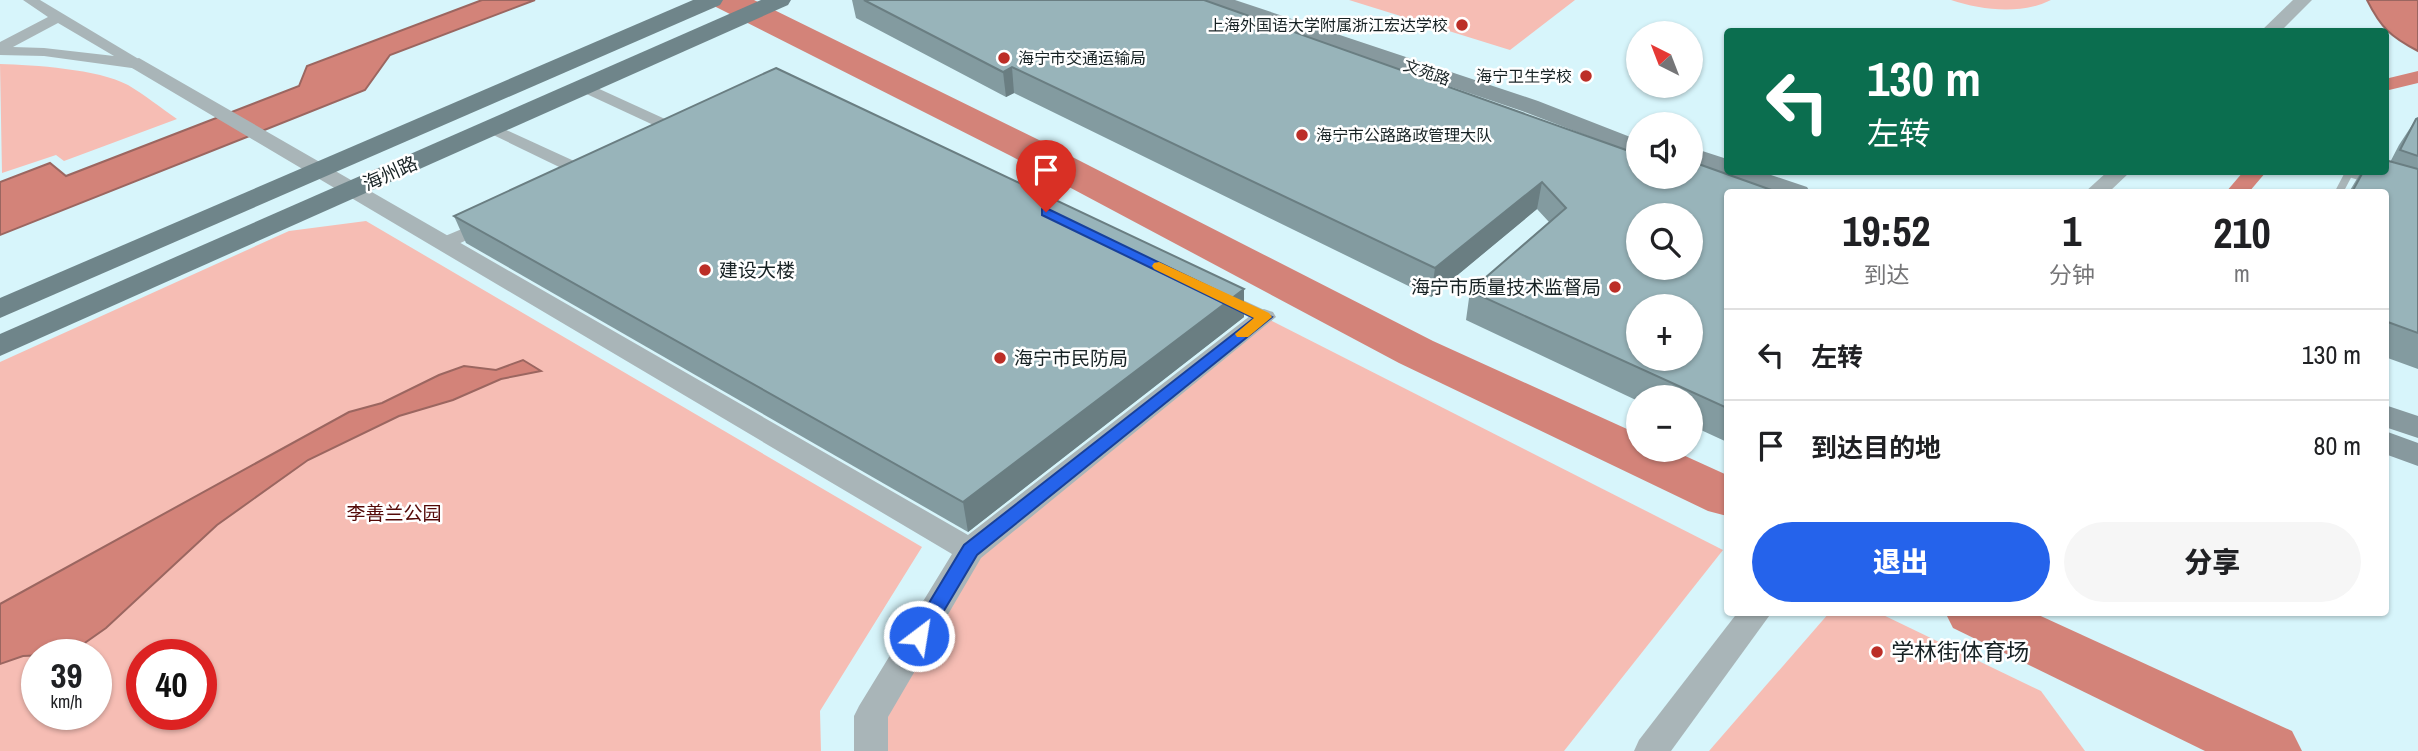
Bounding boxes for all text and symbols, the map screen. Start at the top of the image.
place label: 上海外国语大学附属浙江宏达学校 [1208,14,1448,36]
marker: 上海外国语大学附属浙江宏达学校 [1454,17,1470,33]
north arrow [1626,21,1703,98]
map controls [1626,21,1703,462]
text: 130 m [1867,45,1981,111]
place label: 海宁市交通运输局 [1018,47,1146,69]
marker: 海宁市交通运输局 [996,50,1012,66]
street label: 文苑路 [1401,54,1453,90]
icon: left [1752,56,1843,147]
place label: 海宁卫生学校 [1476,65,1572,87]
marker: 海宁卫生学校 [1578,68,1594,84]
button: sound [1626,112,1703,189]
text: 左转 [1867,112,1931,155]
place label: 海宁市公路路政管理大队 [1316,124,1492,146]
marker: 海宁市公路路政管理大队 [1294,127,1310,143]
pin [1016,140,1076,212]
street label: 海州路 [359,150,421,196]
icon: arrive [1027,151,1065,189]
button: search [1626,203,1703,280]
text: 19:52 [1842,203,1930,259]
text: 1 [2062,203,2081,259]
text: 210 [2213,205,2271,261]
place label: 建设大楼 [719,257,795,283]
text: m [2234,258,2250,289]
text: 到达 [1863,259,1909,290]
text: 分钟 [2049,259,2095,290]
marker: 建设大楼 [697,262,713,278]
place label: 海宁市质量技术监督局 [1411,274,1601,300]
marker: 海宁市质量技术监督局 [1607,279,1623,295]
button: + [1626,294,1703,371]
icon: left [1752,336,1790,374]
text: 130 m [2302,337,2361,372]
text: 左转 [1811,339,1863,374]
place label: 海宁市民防局 [1014,345,1128,371]
marker: 海宁市民防局 [992,350,1008,366]
button: − [1626,385,1703,462]
icon: arrive [1752,427,1790,465]
text: 80 m [2314,428,2361,463]
text: 到达目的地 [1811,430,1941,465]
park label: 李善兰公园 [346,500,442,526]
button: 退出 [1752,522,2050,602]
button: 分享 [2064,522,2361,602]
position arrow [882,599,956,673]
place label: 学林街体育场 [1891,636,2029,667]
speed limit sign: 40 [126,639,217,730]
marker: 学林街体育场 [1869,644,1885,660]
text: 39 [51,652,82,699]
text: km/h [51,689,83,714]

